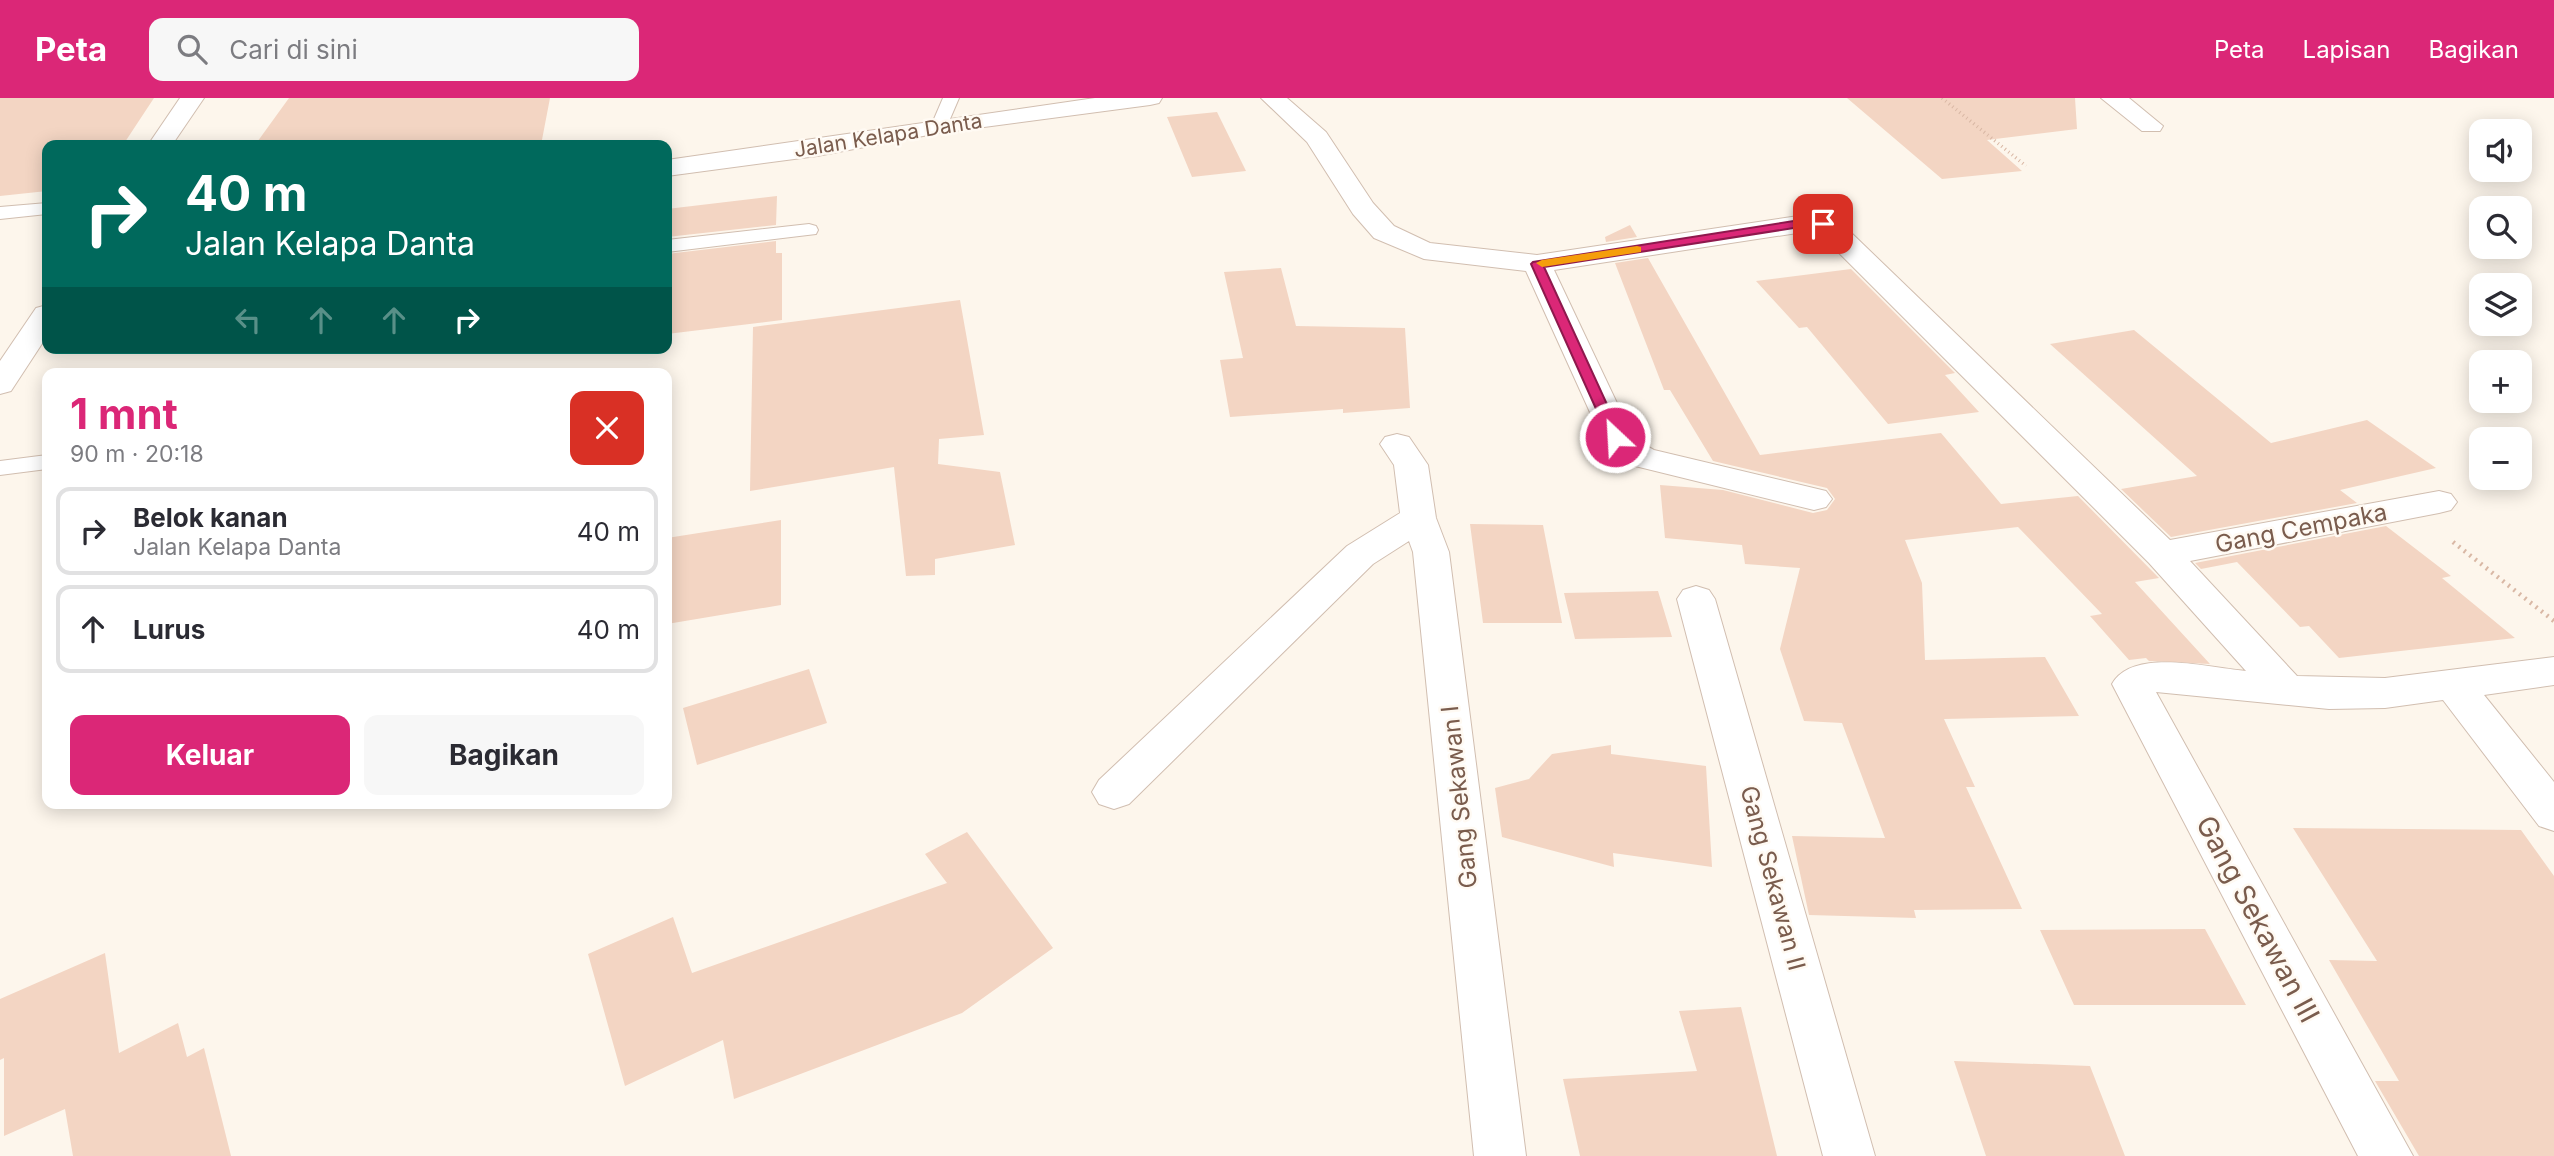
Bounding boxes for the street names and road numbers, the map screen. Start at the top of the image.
street label: Jalan Kelapa Danta [792,108,984,162]
street label: Gang Cempaka [2213,497,2389,559]
street label: Gang Sekawan I [1435,704,1483,890]
street label: Gang Sekawan II [1734,782,1812,974]
street label: Gang Sekawan III [2189,810,2327,1028]

